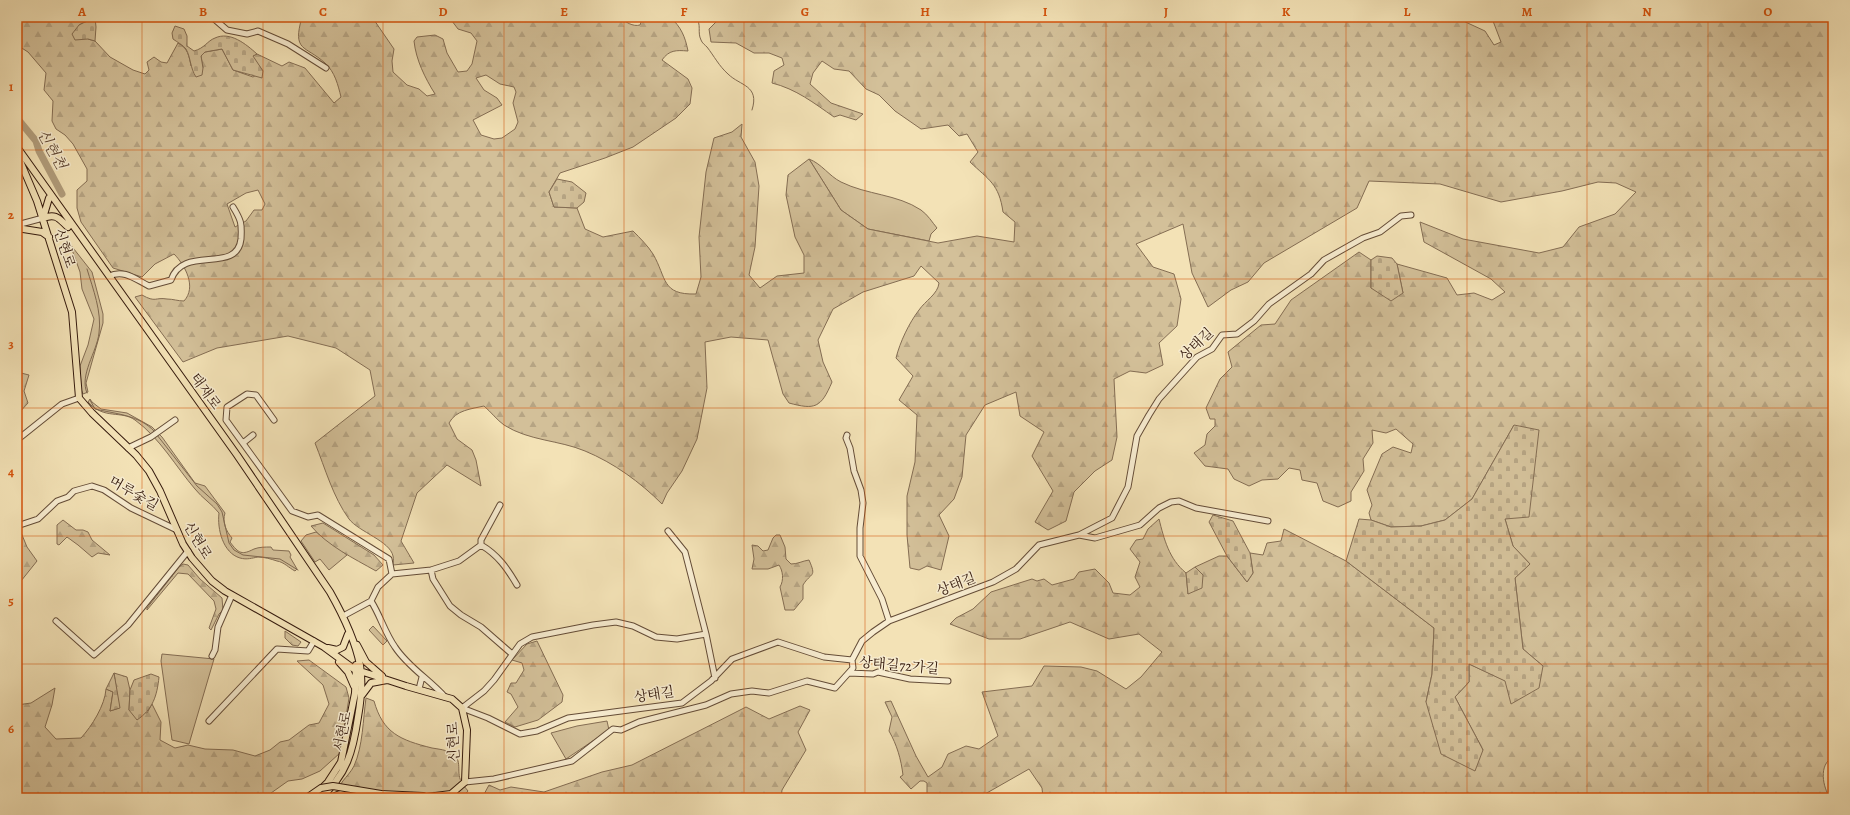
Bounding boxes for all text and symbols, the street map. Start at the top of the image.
text: A [77,3,87,20]
text: B [199,3,207,20]
text: C [319,3,327,20]
text: D [438,3,448,20]
text: E [560,3,568,20]
text: F [681,3,688,20]
text: G [801,3,809,20]
text: H [920,3,930,20]
text: I [1043,3,1048,20]
text: J [1164,3,1168,20]
text: K [1282,3,1291,20]
text: L [1404,3,1411,20]
text: M [1522,3,1533,20]
text: N [1642,3,1652,20]
text: O [1764,3,1773,20]
text: 1 [9,78,14,95]
water label: 신현천 [33,125,72,174]
text: 2 [8,206,15,223]
street label: 신현로 [49,226,80,271]
street label: 상태길 [1175,324,1218,365]
text: 3 [8,335,14,352]
street label: 태재로 [186,369,225,414]
text: 4 [8,463,14,480]
street label: 머루숯길 [106,472,162,515]
street label: 신현로 [179,518,216,563]
street label: 상태길 [934,568,979,601]
text: 5 [8,592,14,609]
street label: 상태길72가길 [858,653,940,678]
street label: 상태길 [633,682,676,707]
street label: 서현로 [329,709,356,753]
text: 6 [8,720,14,737]
street label: 신현로 [443,721,464,763]

